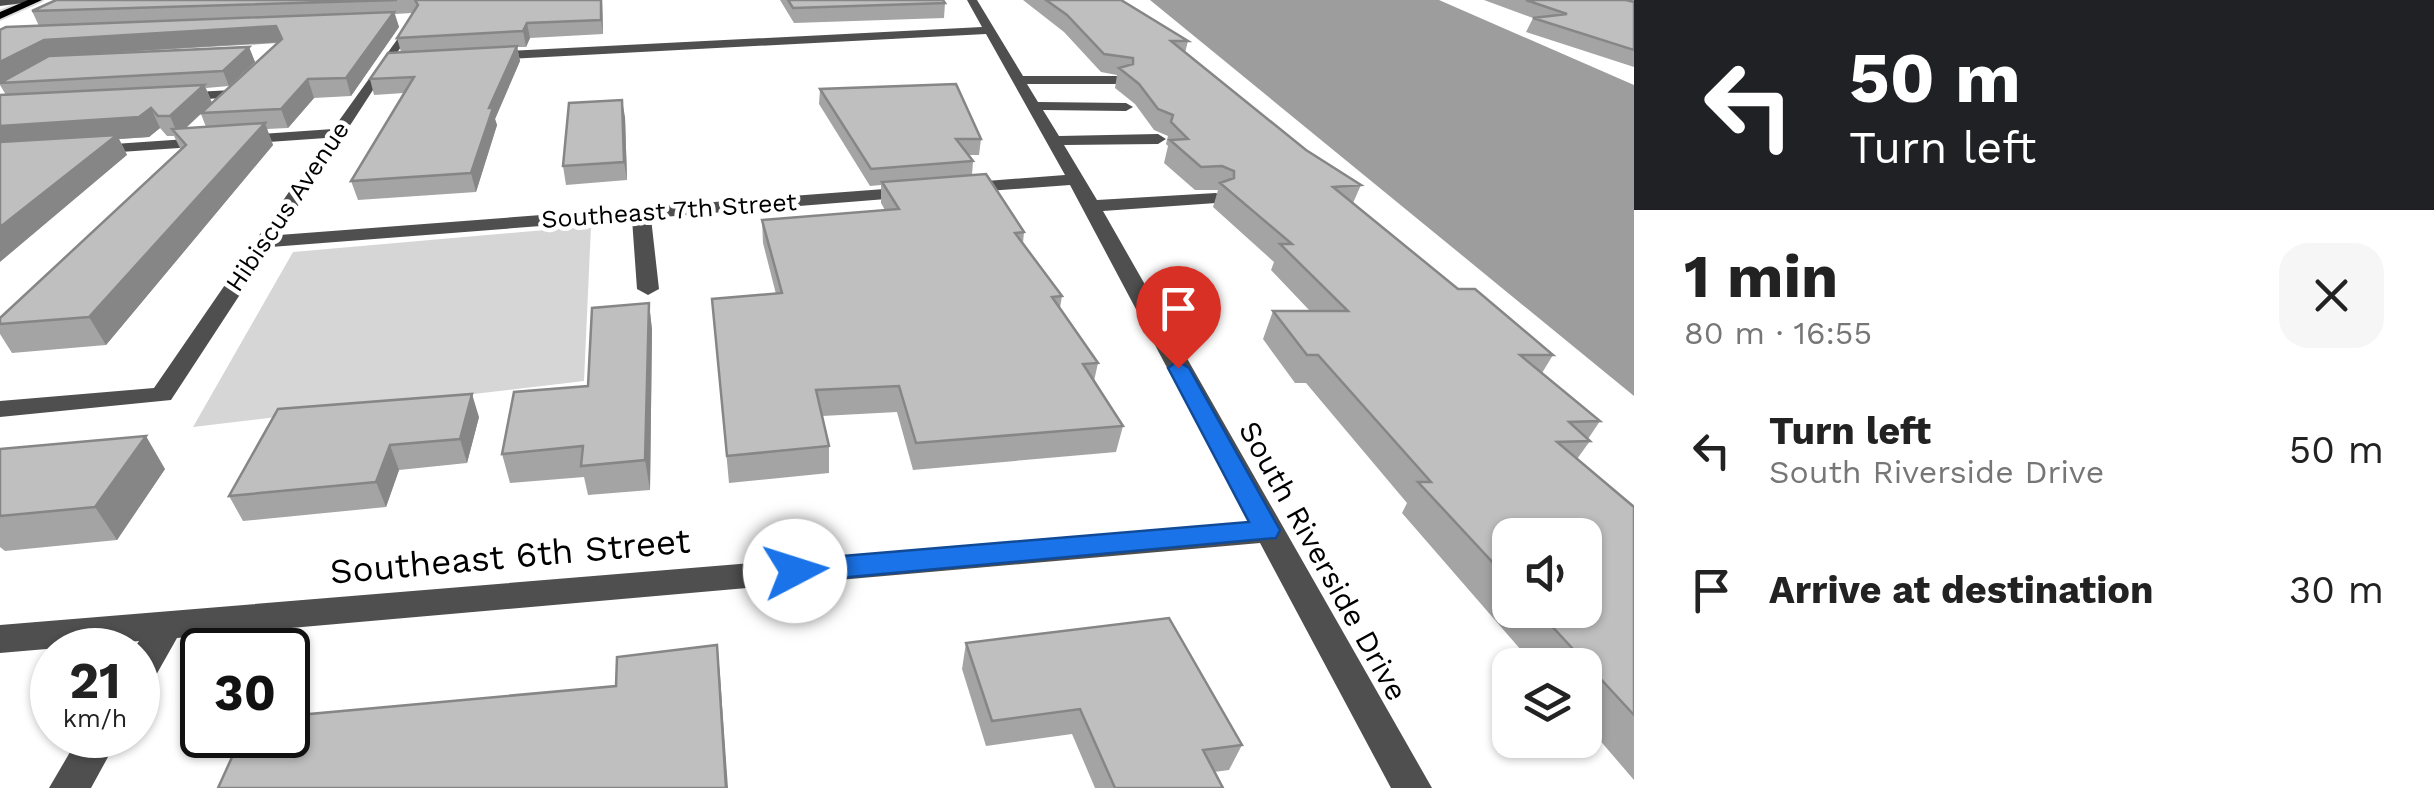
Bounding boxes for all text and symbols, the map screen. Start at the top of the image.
text: 50 m [1849,37,2021,119]
icon: left [1684,40,1814,170]
street label: Hibiscus Avenue [220,116,355,297]
text: Turn left [1849,121,2036,174]
street label: Southeast 7th Street [540,187,798,234]
text: 1 min [1684,241,1838,312]
button: close [2279,243,2384,348]
pin [1136,266,1221,369]
icon: arrive [1151,281,1206,336]
text: 80 m · 16:55 [1684,314,1872,352]
text: Turn left [1769,409,1931,453]
street label: South Riverside Drive [1232,415,1415,707]
icon: left [1684,423,1739,478]
text: 50 m [2289,428,2384,472]
text: South Riverside Drive [1769,453,2104,491]
map controls [1492,518,1602,758]
button: sound [1492,518,1602,628]
street label: Southeast 6th Street [328,519,692,593]
position arrow [743,519,847,623]
icon: arrive [1684,563,1739,618]
text: Arrive at destination [1769,568,2154,612]
text: 30 m [2289,568,2384,612]
speed limit sign: 30 [180,628,310,758]
button: layers [1492,648,1602,758]
text: 21 [69,651,121,710]
text: km/h [63,704,127,733]

